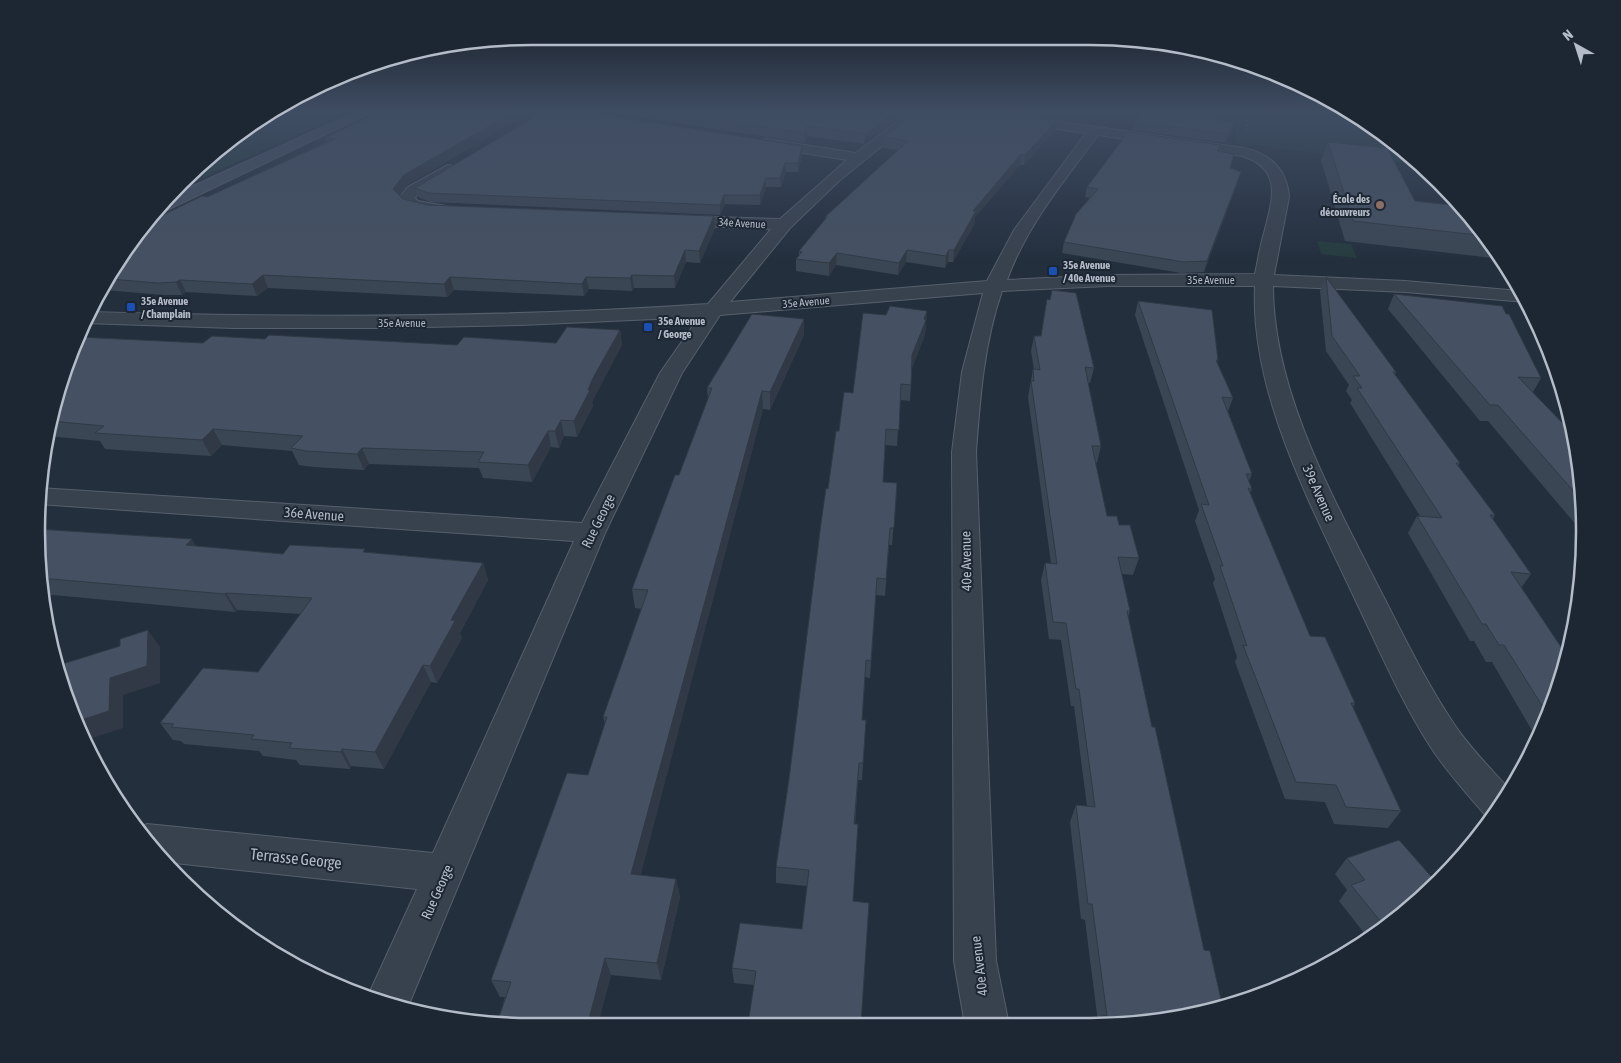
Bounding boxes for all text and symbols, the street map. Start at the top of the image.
north arrow [1551,20,1601,70]
text: N [1560,26,1576,44]
place label: École des découvreurs [1320,193,1370,218]
marker: École des découvreurs [1374,199,1386,211]
street label: 34e Avenue [718,216,766,230]
place label: 35e Avenue / 40e Avenue [1063,259,1116,284]
marker: 35e Avenue / 40e Avenue [1047,265,1059,277]
street label: 35e Avenue [1187,274,1235,286]
street label: 35e Avenue [782,294,830,310]
place label: 35e Avenue / Champlain [141,295,191,320]
marker: 35e Avenue / Champlain [125,301,137,313]
place label: 35e Avenue / George [658,315,705,340]
street label: 35e Avenue [378,317,426,329]
marker: 35e Avenue / George [642,321,654,333]
street label: 39e Avenue [1299,462,1339,524]
street label: Rue George [578,491,618,551]
street label: 36e Avenue [283,504,345,524]
street label: 40e Avenue [957,531,975,591]
street label: Terrasse George [249,844,343,873]
street label: Rue George [418,862,456,922]
street label: 40e Avenue [967,935,991,997]

